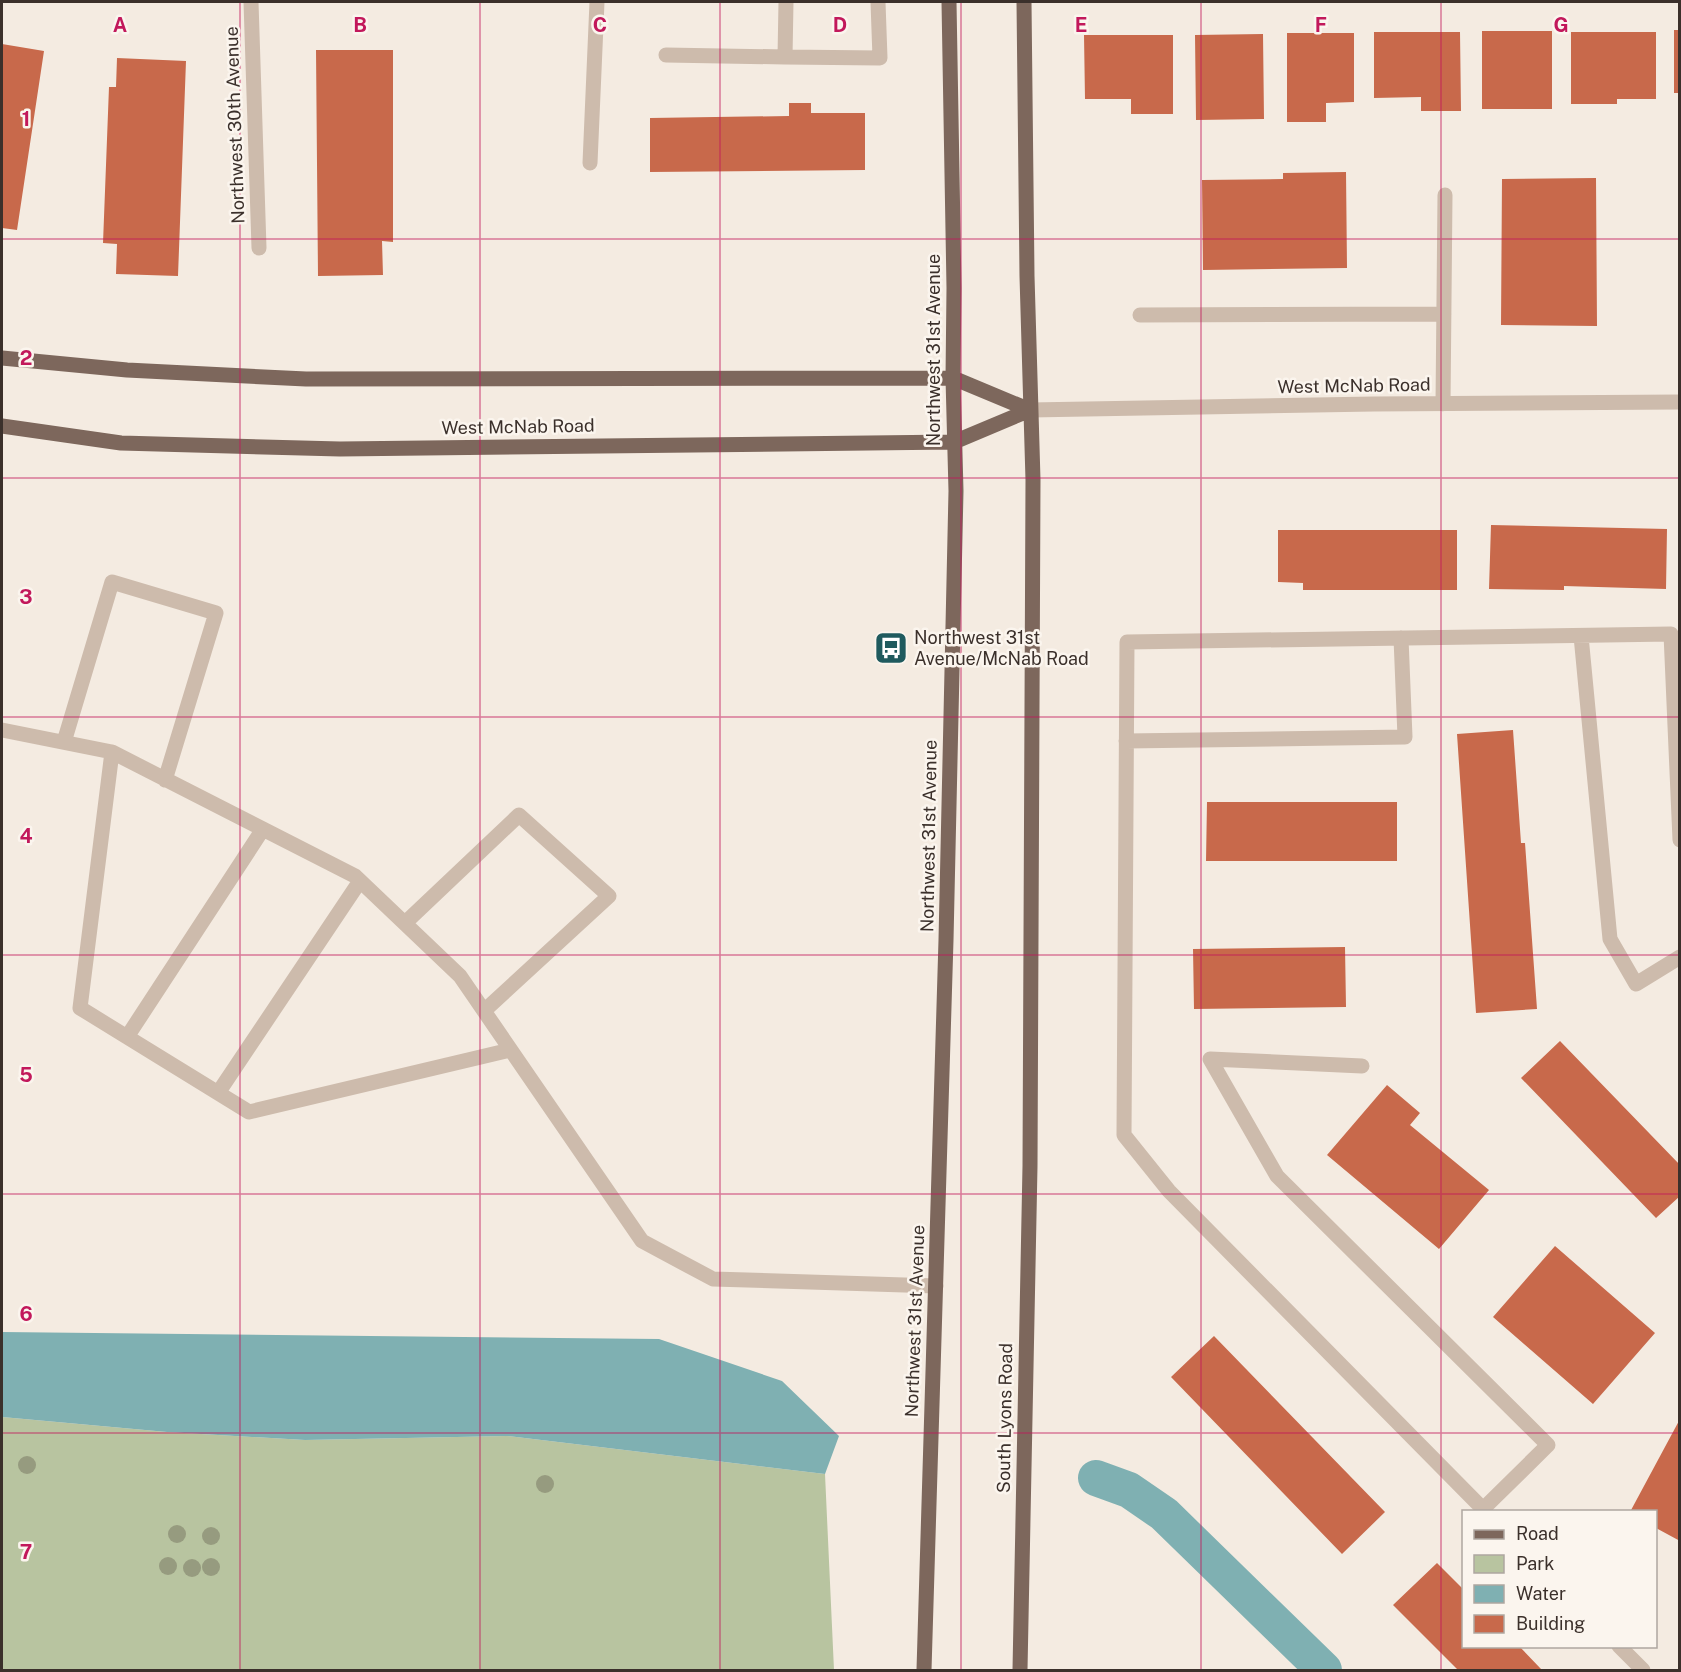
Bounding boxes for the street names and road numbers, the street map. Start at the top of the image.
street label: Northwest 30th Avenue [221,26,248,224]
street label: Northwest 31st Avenue [923,254,944,446]
street label: West McNab Road [1277,374,1431,397]
street label: West McNab Road [441,415,595,438]
street label: Northwest 31st Avenue [916,740,941,932]
street label: Northwest 31st Avenue [901,1224,928,1418]
street label: South Lyons Road [993,1343,1016,1493]

